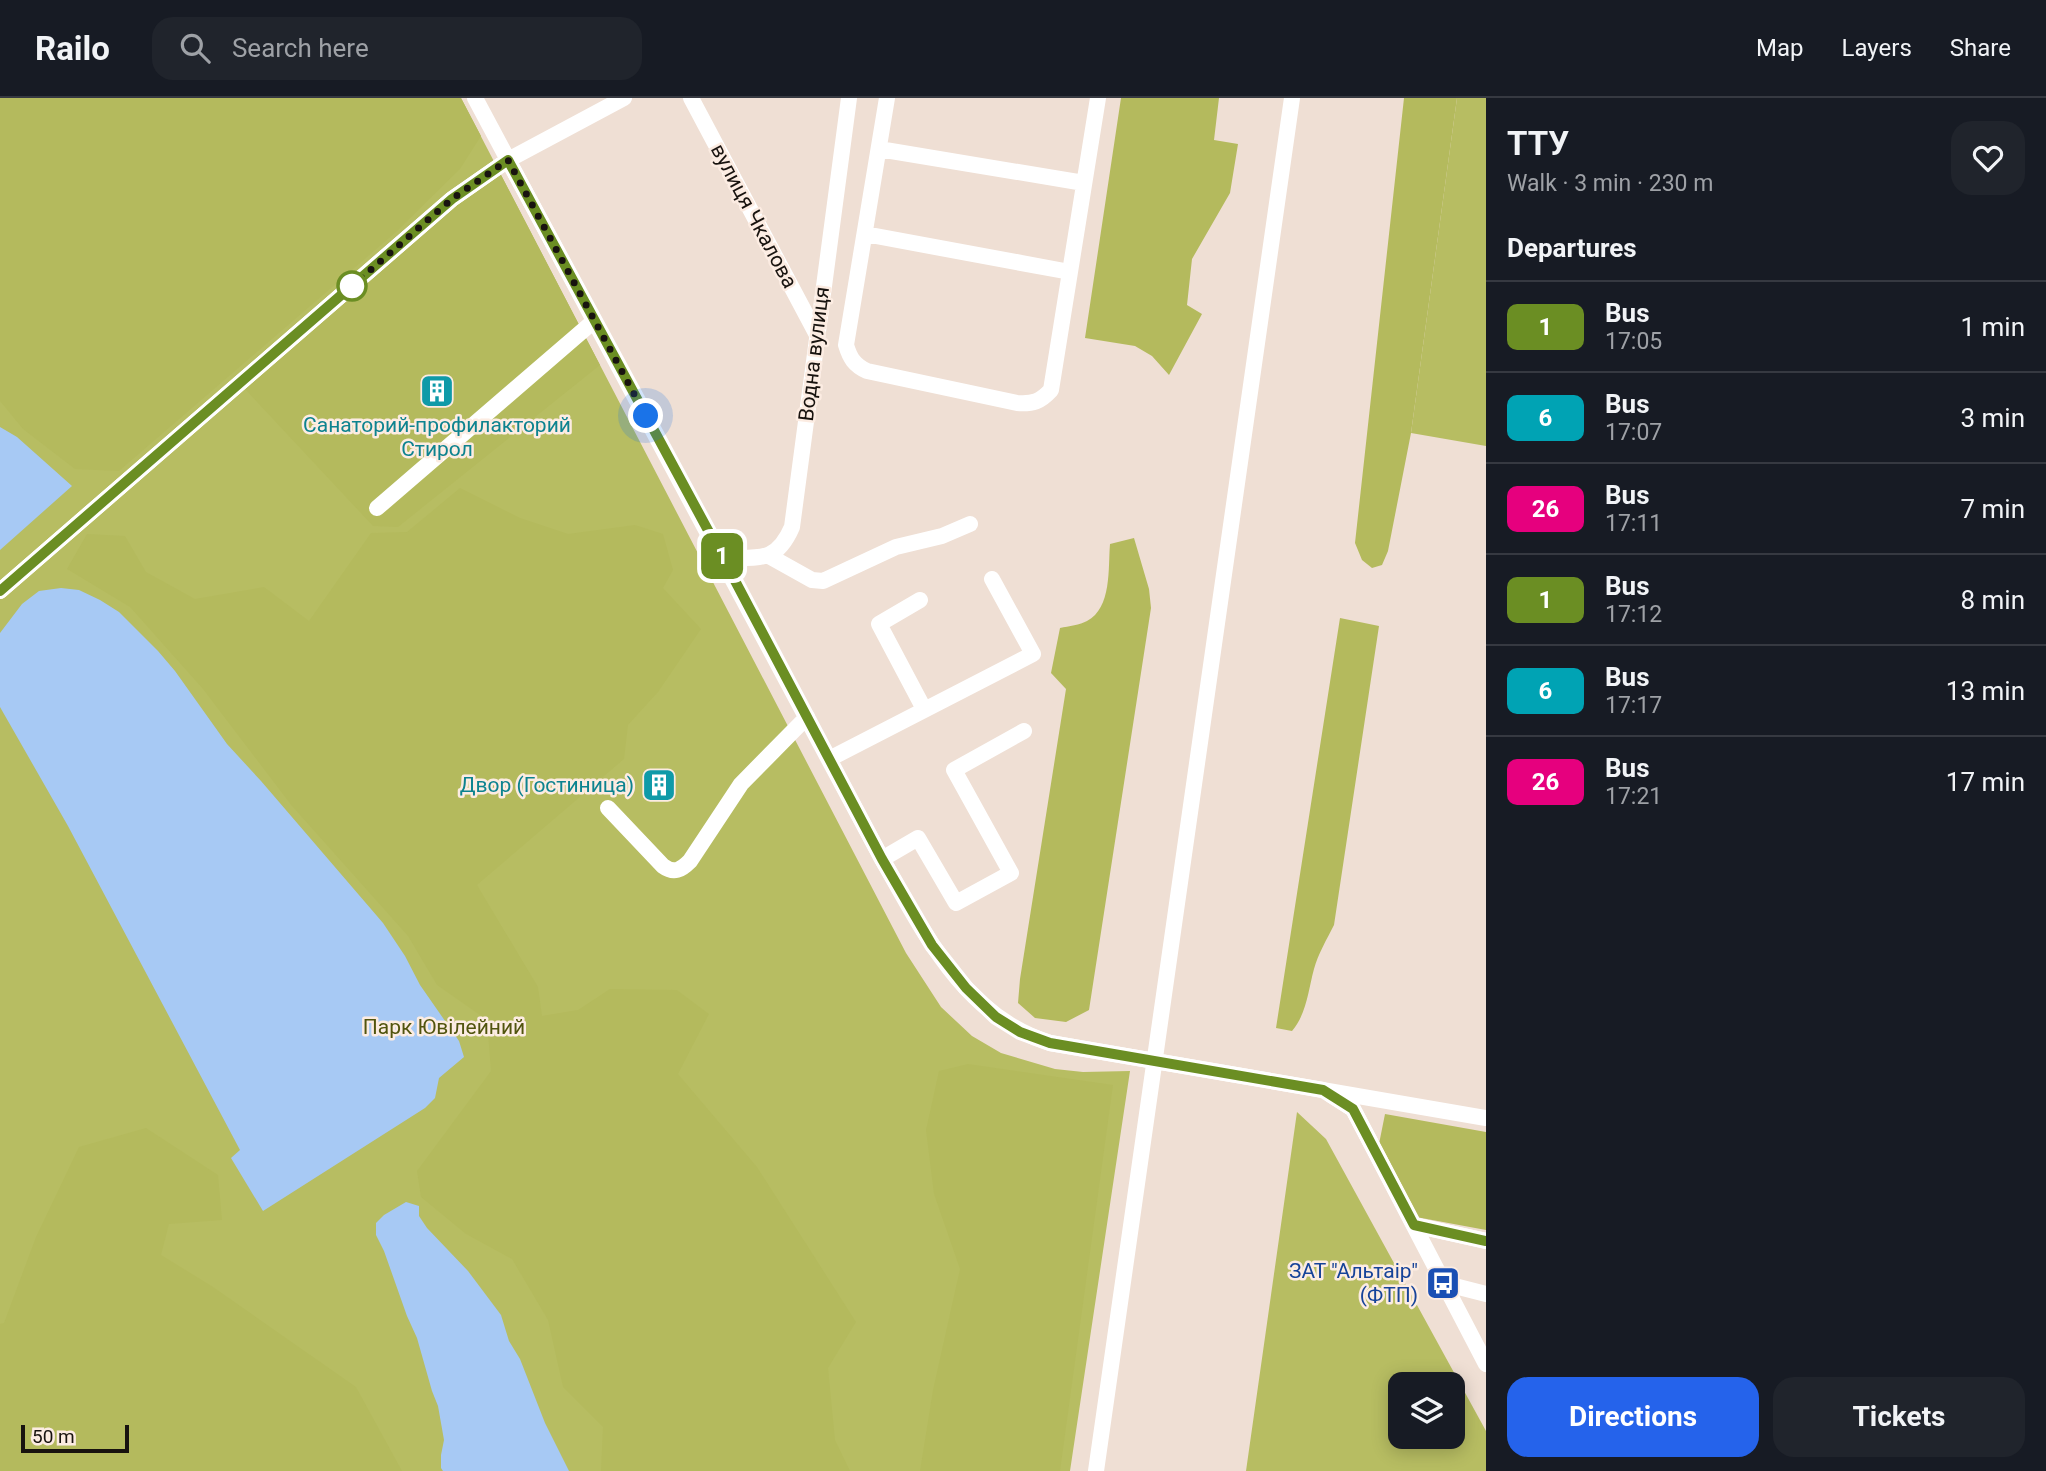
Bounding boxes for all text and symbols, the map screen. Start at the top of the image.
search box [152,17,642,80]
text: Railo [35,29,110,68]
icon: search [176,29,214,67]
text: Search here [232,33,369,63]
text: Map [1756,34,1804,62]
text: Layers [1842,34,1912,62]
text: Share [1950,34,2011,62]
button: heart [1951,121,2025,195]
text: ТТУ [1507,124,1569,163]
street label: вулиця Чкалова [706,140,802,292]
text: Walk · 3 min · 230 m [1507,170,1713,197]
text: Departures [1507,233,1637,263]
unlabelled marker [337,271,367,301]
street label: Водна вулиця [794,285,834,423]
text: Bus [1605,298,1650,328]
text: 1 min [1960,312,2025,342]
text: 1 [1539,313,1552,341]
text: 17:05 [1605,328,1662,355]
building icon: Санаторий-профилакторий Стирол [418,372,456,410]
text: Bus [1605,389,1650,419]
your location [628,398,663,433]
text: 3 min [1960,403,2025,433]
text: 6 [1539,404,1552,432]
place label: Санаторий-профилакторий Стирол [303,413,571,461]
text: 17:07 [1605,419,1662,446]
text: Bus [1605,480,1650,510]
text: 7 min [1960,494,2025,524]
text: 26 [1532,495,1559,523]
text: 17:11 [1605,510,1662,537]
line badge: 1 [699,533,745,579]
text: 1 [715,542,729,570]
text: Bus [1605,571,1650,601]
text: 8 min [1960,585,2025,615]
text: 1 [1539,586,1552,614]
text: 17:12 [1605,601,1662,628]
text: Bus [1605,662,1650,692]
text: 13 min [1946,676,2025,706]
text: 6 [1539,677,1552,705]
text: 17:17 [1605,692,1662,719]
text: Bus [1605,753,1650,783]
building icon: Двор (Гостиница) [640,766,678,804]
text: 17 min [1946,767,2025,797]
text: 26 [1532,768,1559,796]
place label: Двор (Гостиница) [460,773,634,797]
text: 17:21 [1605,783,1662,810]
park label: Парк Ювілейний [363,1015,525,1039]
place label: ЗАТ "Альтаір" (ФТП) [1289,1259,1418,1307]
bus stop icon: ЗАТ "Альтаір" (ФТП) [1424,1264,1462,1302]
map controls [1388,1372,1465,1449]
button: layers [1388,1372,1465,1449]
button: Directions [1507,1377,1759,1457]
button: Tickets [1773,1377,2025,1457]
scale bar [21,1422,130,1454]
text: 50 m [32,1425,75,1448]

